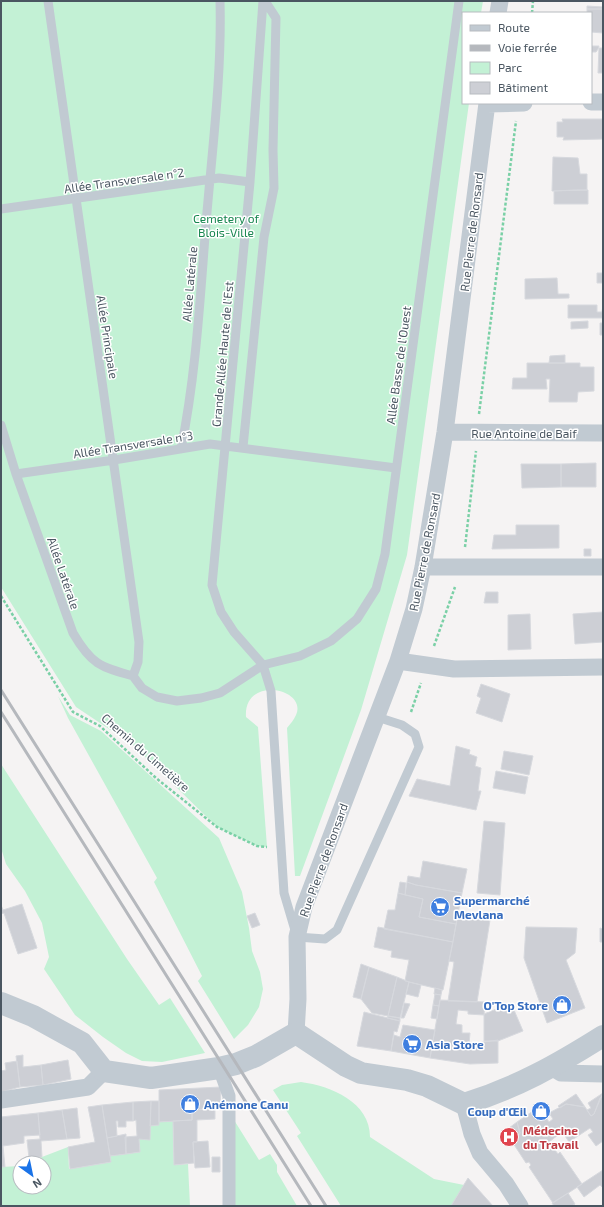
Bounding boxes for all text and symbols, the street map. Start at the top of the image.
legend [462,12,592,104]
text: Route [498,20,530,34]
text: Voie ferrée [498,40,557,54]
text: Parc [498,60,522,74]
text: Bâtiment [498,80,549,94]
street label: Allée Transversale n°2 [63,165,185,195]
street label: Rue Pierre de Ronsard [457,172,485,292]
park label: Cemetery of Blois-Ville [193,211,260,239]
street label: Allée Latérale [179,246,199,322]
street label: Grande Allée Haute de l'Est [209,280,235,427]
street label: Allée Principale [94,294,122,380]
street label: Allée Basse de l'Ouest [383,305,413,425]
street label: Rue Antoine de Baif [471,426,577,440]
street label: Allée Transversale n°3 [72,428,194,460]
street label: Rue Pierre de Ronsard [406,492,442,612]
street label: Allée Latérale [45,535,83,611]
street label: Chemin du Cimetière [99,710,193,794]
street label: Rue Pierre de Ronsard [296,801,350,919]
place label: Supermarché Mevlana [454,893,530,921]
supermarket icon: Supermarché Mevlana [429,896,451,918]
shop icon: O'Top Store [551,994,573,1016]
place label: O'Top Store [484,998,548,1012]
supermarket icon: Asia Store [401,1033,423,1055]
place label: Asia Store [426,1037,484,1051]
shop icon: Anémone Canu [179,1093,201,1115]
place label: Anémone Canu [204,1097,288,1111]
shop icon: Coup d'Œil [530,1100,552,1122]
place label: Coup d'Œil [468,1104,527,1118]
place label: Médecine du Travail [523,1123,579,1151]
hospital icon: Médecine du Travail [498,1126,520,1148]
north arrow [12,1155,52,1195]
text: N [31,1176,45,1191]

